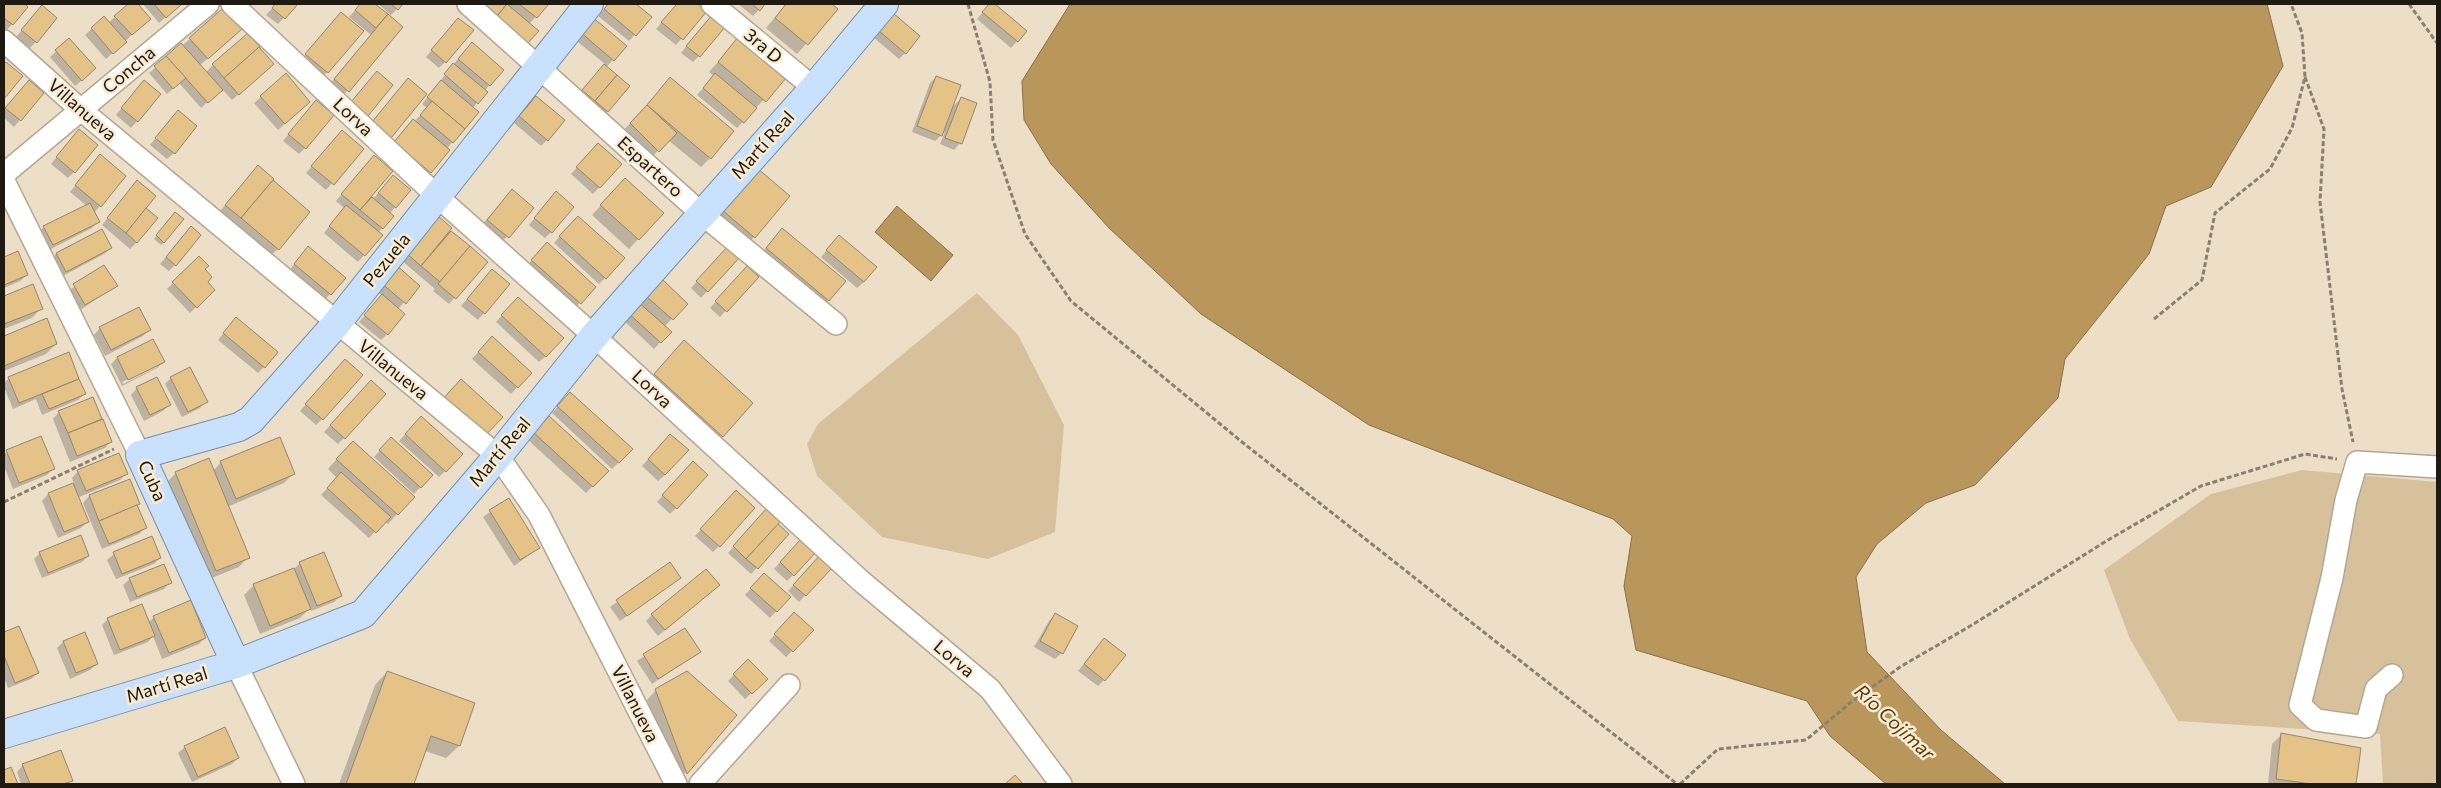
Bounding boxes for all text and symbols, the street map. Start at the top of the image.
street label: 3ra D [740,23,787,68]
street label: Concha [98,41,159,98]
street label: Villanueva [44,74,121,145]
street label: Lorva [329,92,378,140]
street label: Martí Real [726,106,799,183]
street label: Espartero [613,131,688,201]
street label: Pezuela [358,228,415,291]
street label: Villanueva [354,334,433,404]
street label: Lorva [628,364,677,412]
street label: Martí Real [464,412,535,491]
street label: Cuba [134,457,172,504]
street label: Lorva [930,635,980,682]
street label: Martí Real [123,661,210,707]
street label: Villanueva [607,661,665,746]
water label: Río Cojímar [1851,679,1941,765]

